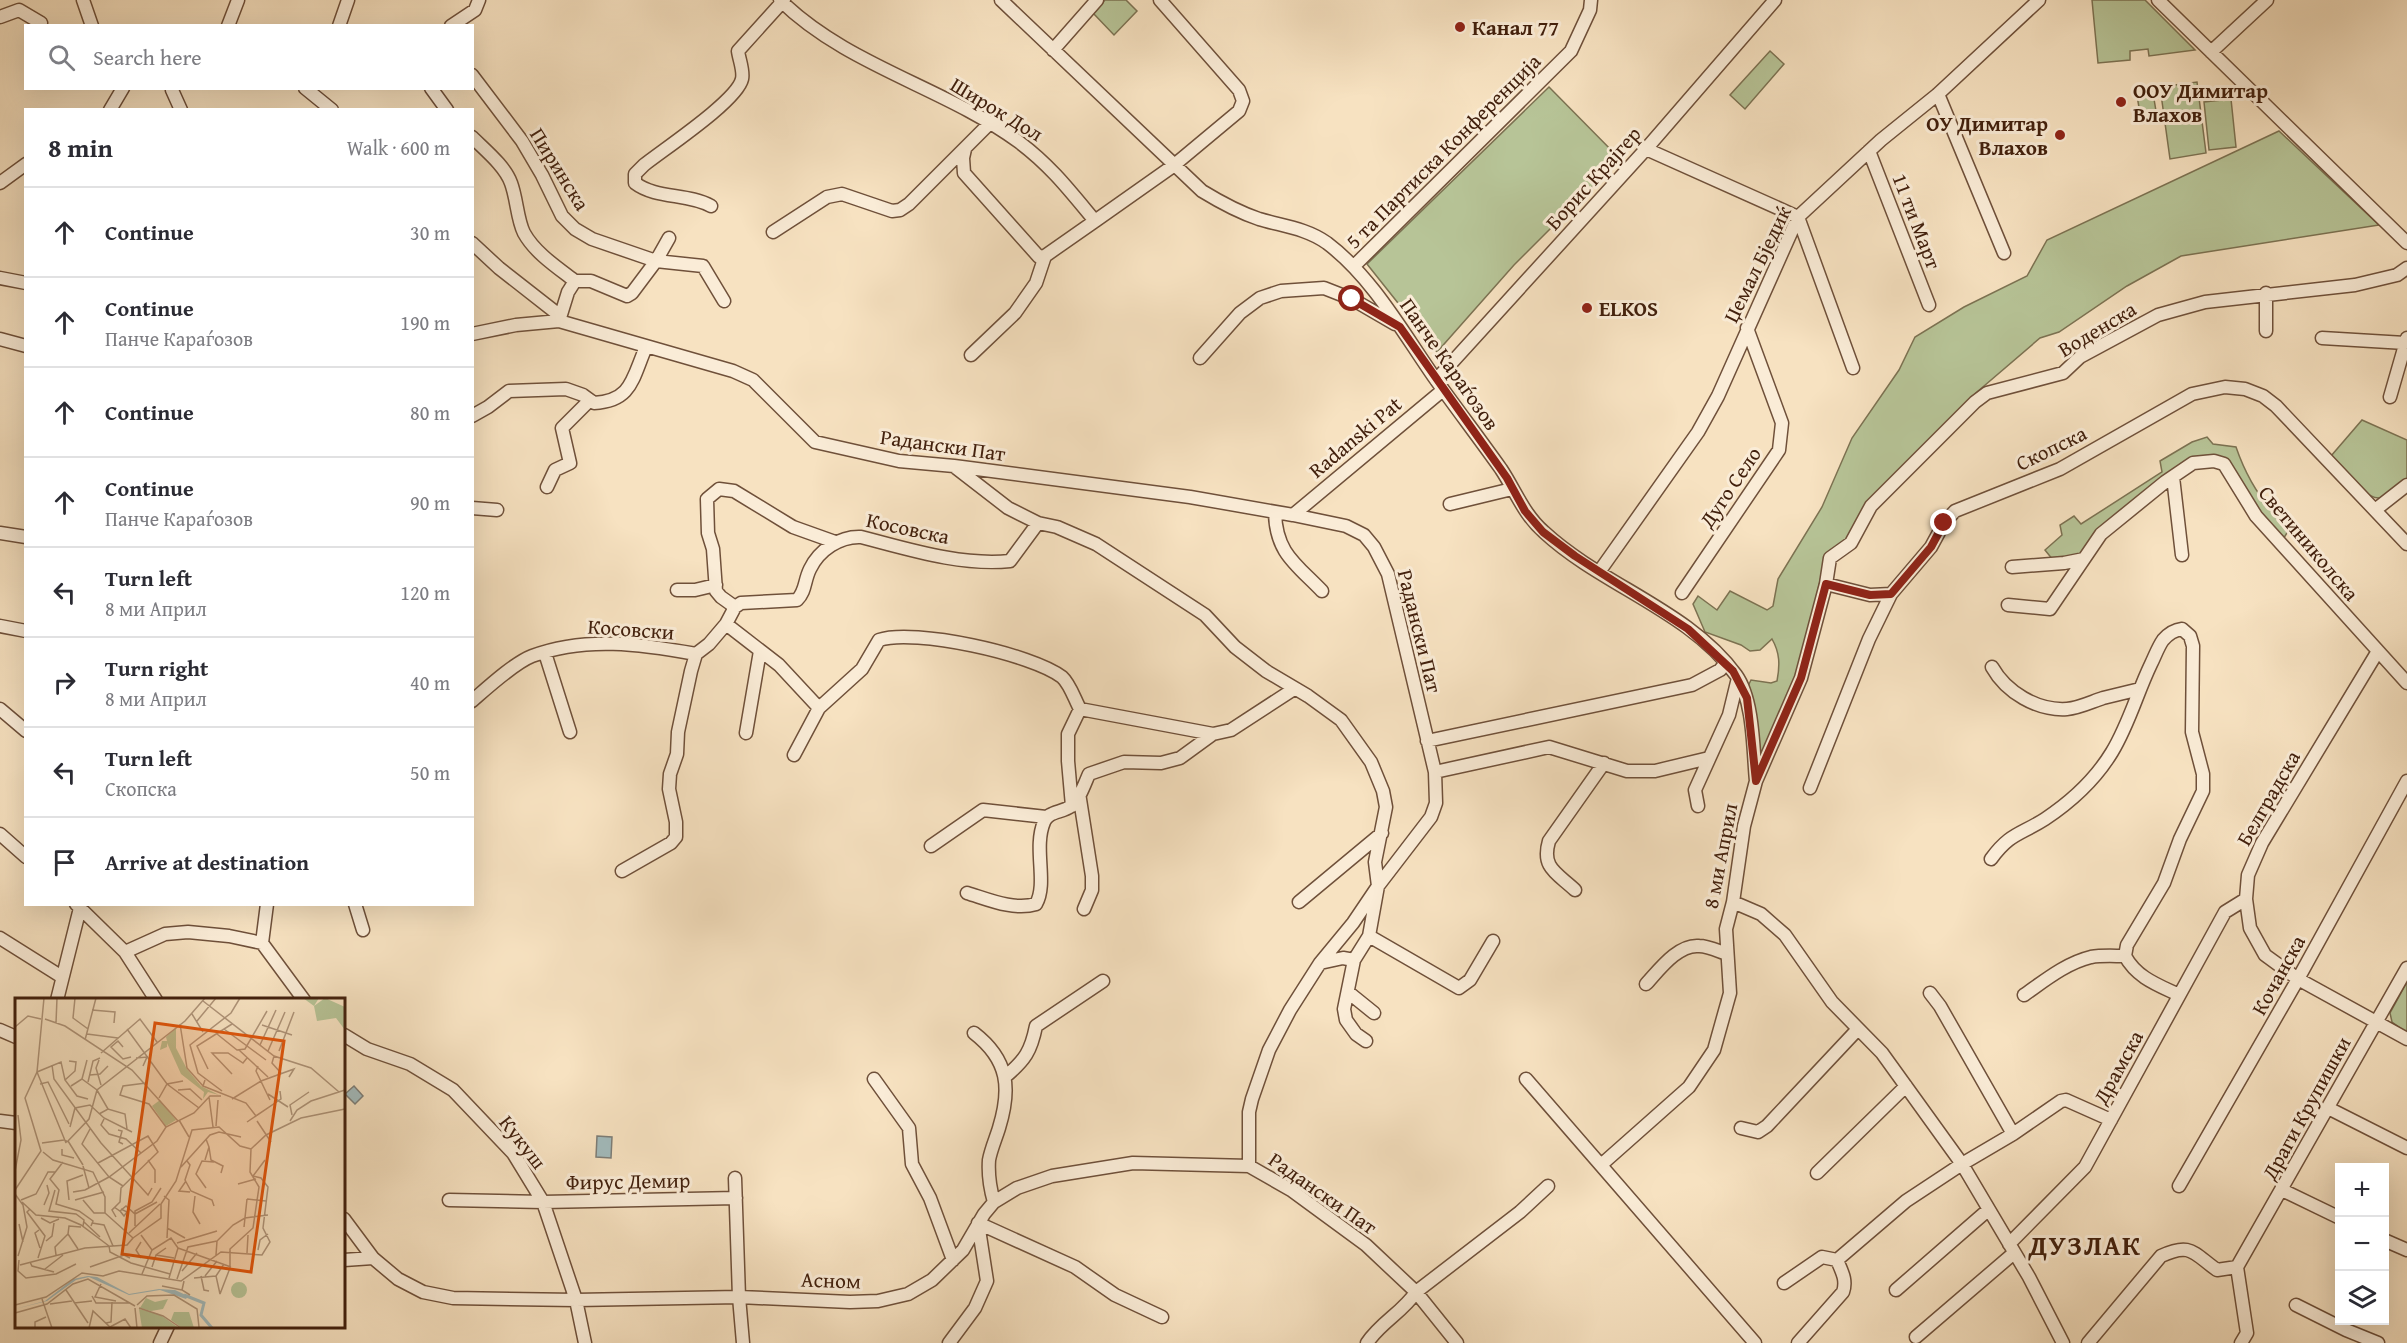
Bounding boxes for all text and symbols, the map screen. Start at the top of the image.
place label: Канал 77 [1472,12,1559,43]
marker: Канал 77 [1453,20,1467,34]
search box [24,24,474,90]
icon: search [45,41,78,74]
text: Search here [93,41,202,73]
street label: 5 та Партиска Конференција [1338,46,1548,256]
street label: Широк Дол [945,69,1050,149]
place label: ООУ Димитар Влахов [2133,75,2268,130]
marker: ООУ Димитар Влахов [2114,95,2128,109]
place label: ОУ Димитар Влахов [1926,108,2048,163]
street label: Борис Крајгер [1538,119,1648,237]
street label: Пиринска [522,122,598,216]
text: 8 min [48,128,113,167]
marker: ОУ Димитар Влахов [2053,128,2067,142]
text: Walk · 600 m [347,133,450,162]
street label: 11 ти Март [1885,169,1949,273]
street label: Џемал Бједиќ [1715,200,1799,328]
icon: ahead [48,216,81,249]
text: Continue [105,216,194,248]
text: 30 m [410,218,450,247]
route start [1338,285,1364,311]
street label: Панче Караѓозов [1393,291,1507,437]
text: Continue [105,292,194,324]
place label: ELKOS [1599,293,1658,324]
street label: Воденска [2052,293,2142,365]
marker: ELKOS [1580,301,1594,315]
icon: ahead [48,306,81,339]
text: 190 m [400,308,450,337]
text: Панче Караѓозов [105,324,253,353]
street label: Radanski Pat [1302,388,1409,485]
icon: ahead [48,396,81,429]
text: Continue [105,396,194,428]
text: 80 m [410,398,450,427]
street label: Скопска [2010,418,2092,478]
street label: Радански Пат [878,421,1008,469]
street label: Дуго Село [1691,440,1769,535]
text: Continue [105,472,194,504]
street label: Светиниколска [2251,478,2367,608]
icon: ahead [48,486,81,519]
text: 90 m [410,488,450,517]
text: Панче Караѓозов [105,504,253,533]
street label: Косовска [864,504,952,552]
route end [1930,509,1956,535]
text: Turn left [105,562,192,594]
street label: Радански Пат [1390,566,1450,696]
icon: left [48,576,81,609]
text: 120 m [400,578,450,607]
text: 8 ми Април [105,594,207,623]
street label: Косовски [587,611,675,647]
text: Turn right [105,652,208,684]
icon: right [48,666,81,699]
text: 40 m [410,668,450,697]
text: 8 ми Април [105,684,207,713]
text: Turn left [105,742,192,774]
street label: Белградска [2228,745,2308,851]
icon: left [48,756,81,789]
text: 50 m [410,758,450,787]
text: Скопска [105,774,177,803]
street label: 8 ми Април [1695,800,1745,911]
icon: arrive [48,846,81,879]
text: Arrive at destination [105,846,309,878]
street label: Кочанска [2243,929,2313,1021]
inset map [15,998,345,1328]
street label: Драмска [2085,1024,2151,1110]
street label: Драги Крупишки [2253,1031,2358,1186]
street label: Кукуш [492,1108,554,1176]
street label: Радански Пат [1263,1144,1383,1242]
map controls [2335,1163,2389,1325]
button: + [2335,1163,2389,1217]
street label: Фирус Демир [566,1164,690,1198]
button: − [2335,1217,2389,1271]
district label: ДУЗЛАК [2027,1225,2142,1265]
street label: Асном [801,1263,861,1297]
button: layers [2335,1271,2389,1325]

